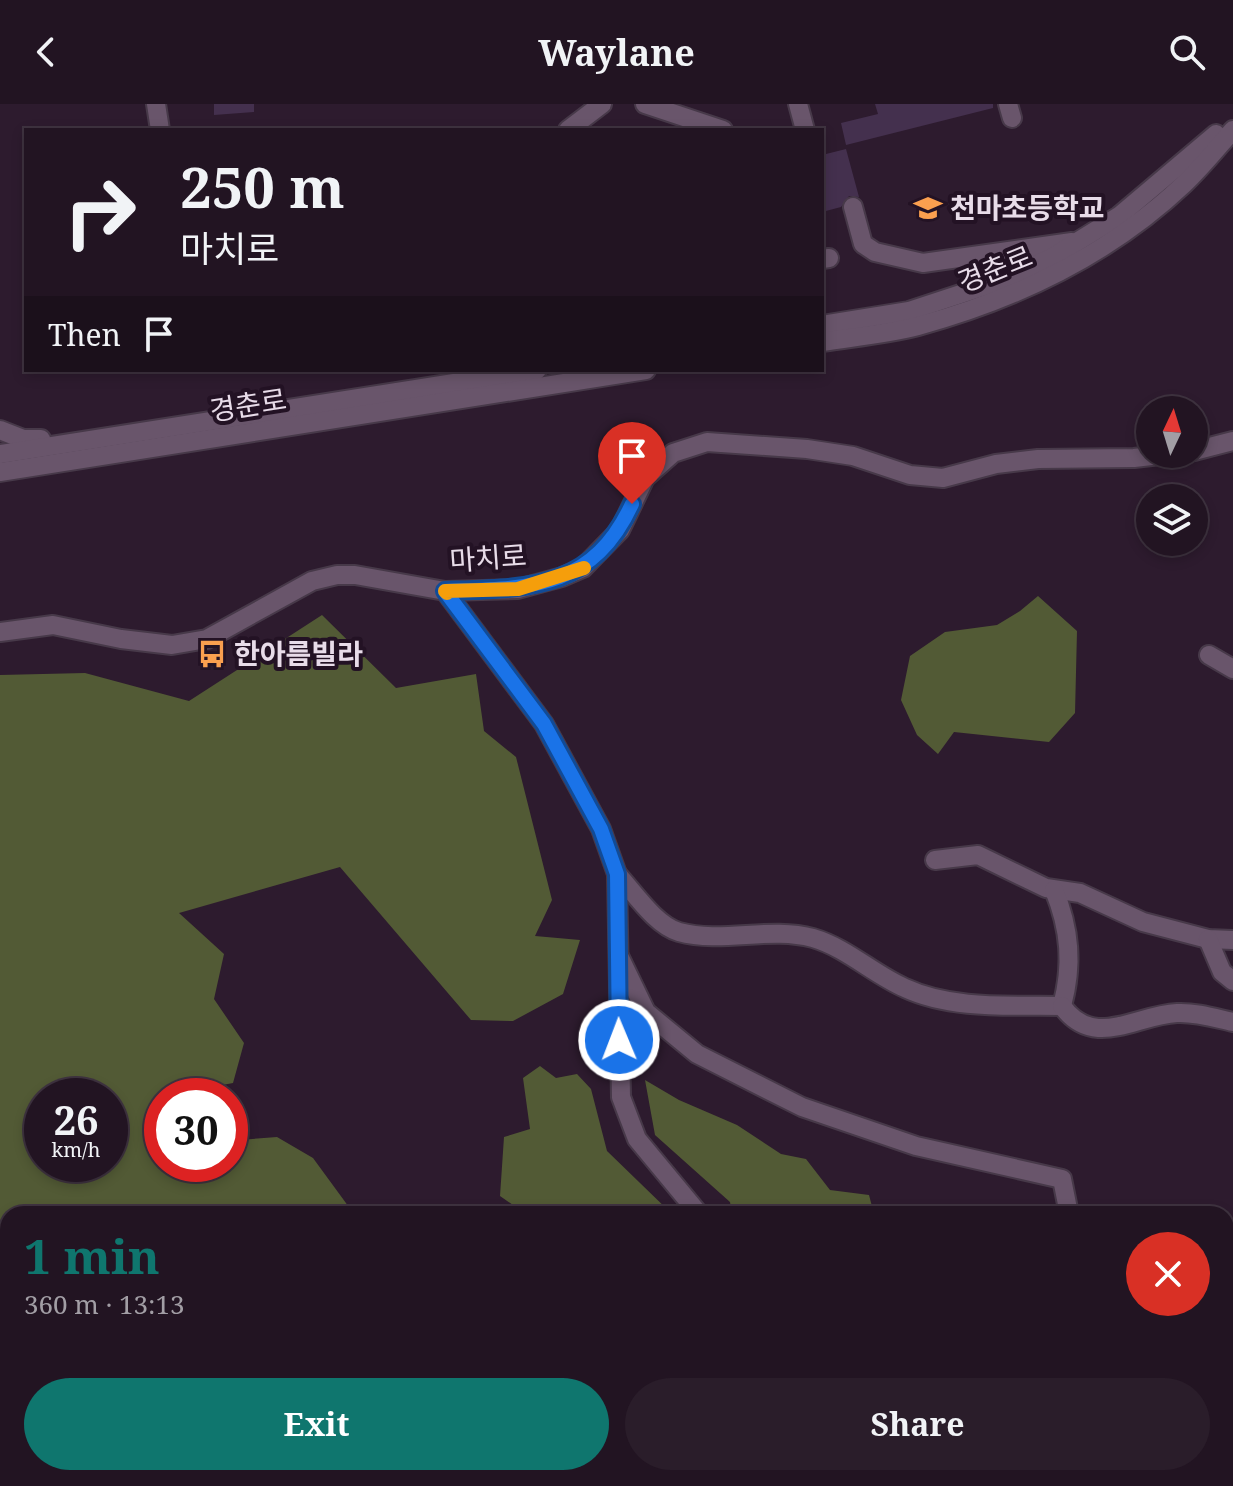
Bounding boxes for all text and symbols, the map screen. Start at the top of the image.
text: Waylane [538,28,695,77]
icon: back [24,30,68,74]
icon: search [1165,30,1209,74]
text: 250 m [180,148,345,224]
icon: right [48,160,152,264]
place label: 천마초등학교 [950,188,1105,226]
school or university icon: 천마초등학교 [913,193,943,223]
text: 마치로 [180,224,279,273]
street label: 경춘로 [952,236,1038,300]
icon: arrive [137,312,181,356]
text: Then [48,314,121,355]
street label: 경춘로 [207,379,289,429]
north arrow [1136,396,1208,468]
map controls [1136,396,1208,556]
pin [598,422,666,504]
icon: arrive [610,434,654,478]
button: layers [1136,484,1208,556]
street label: 마치로 [448,535,528,579]
place label: 한아름빌라 [234,634,363,672]
bus stop icon: 한아름빌라 [197,639,227,669]
position arrow [577,998,661,1082]
speed limit sign: 30 [144,1078,248,1182]
text: 26 [53,1092,99,1147]
text: km/h [51,1136,101,1163]
text: 1 min [24,1223,160,1288]
button: close [1126,1232,1210,1316]
text: 360 m · 13:13 [24,1286,185,1322]
button: Exit [24,1378,609,1470]
button: Share [625,1378,1210,1470]

